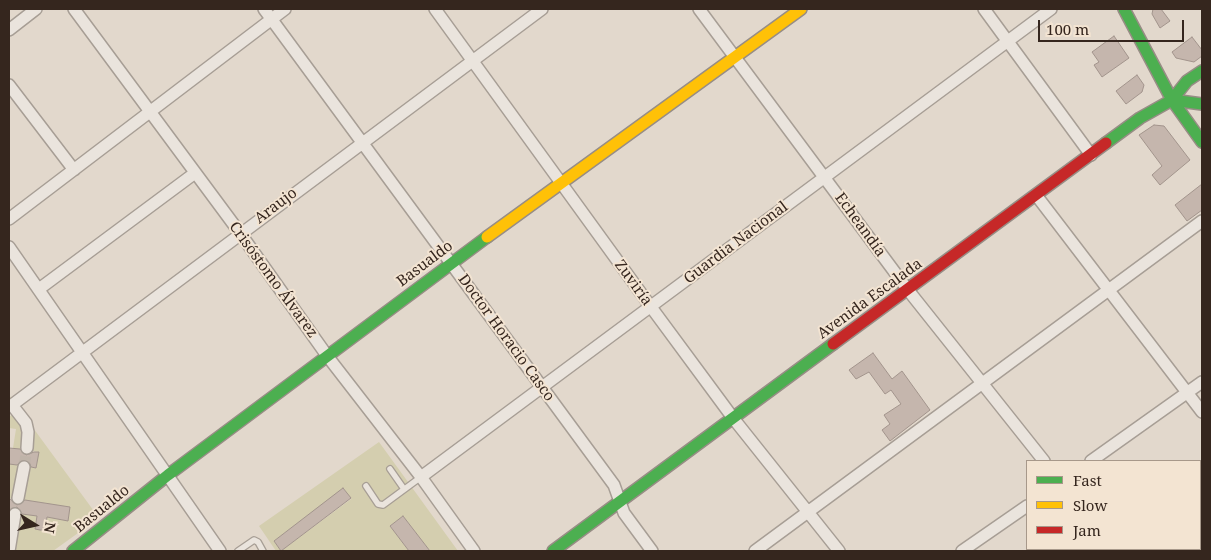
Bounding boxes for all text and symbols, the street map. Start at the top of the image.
scale bar [1041,10,1187,42]
text: 100 m [1046,19,1089,39]
street label: Araujo [251,184,301,228]
street label: Echeandía [831,189,889,261]
street label: Guardia Nacional [680,198,792,288]
street label: Crisóstomo Álvarez [225,218,321,342]
street label: Basualdo [393,237,457,291]
street label: Avenida Escalada [814,255,926,343]
street label: Zuviría [610,257,656,309]
street label: Doctor Horacio Casco [454,271,558,405]
legend [1026,460,1201,550]
text: Fast [1073,470,1102,490]
street label: Basualdo [71,481,133,537]
text: Slow [1073,495,1107,515]
north arrow [10,500,60,550]
text: Jam [1073,520,1101,540]
text: N [40,521,61,535]

